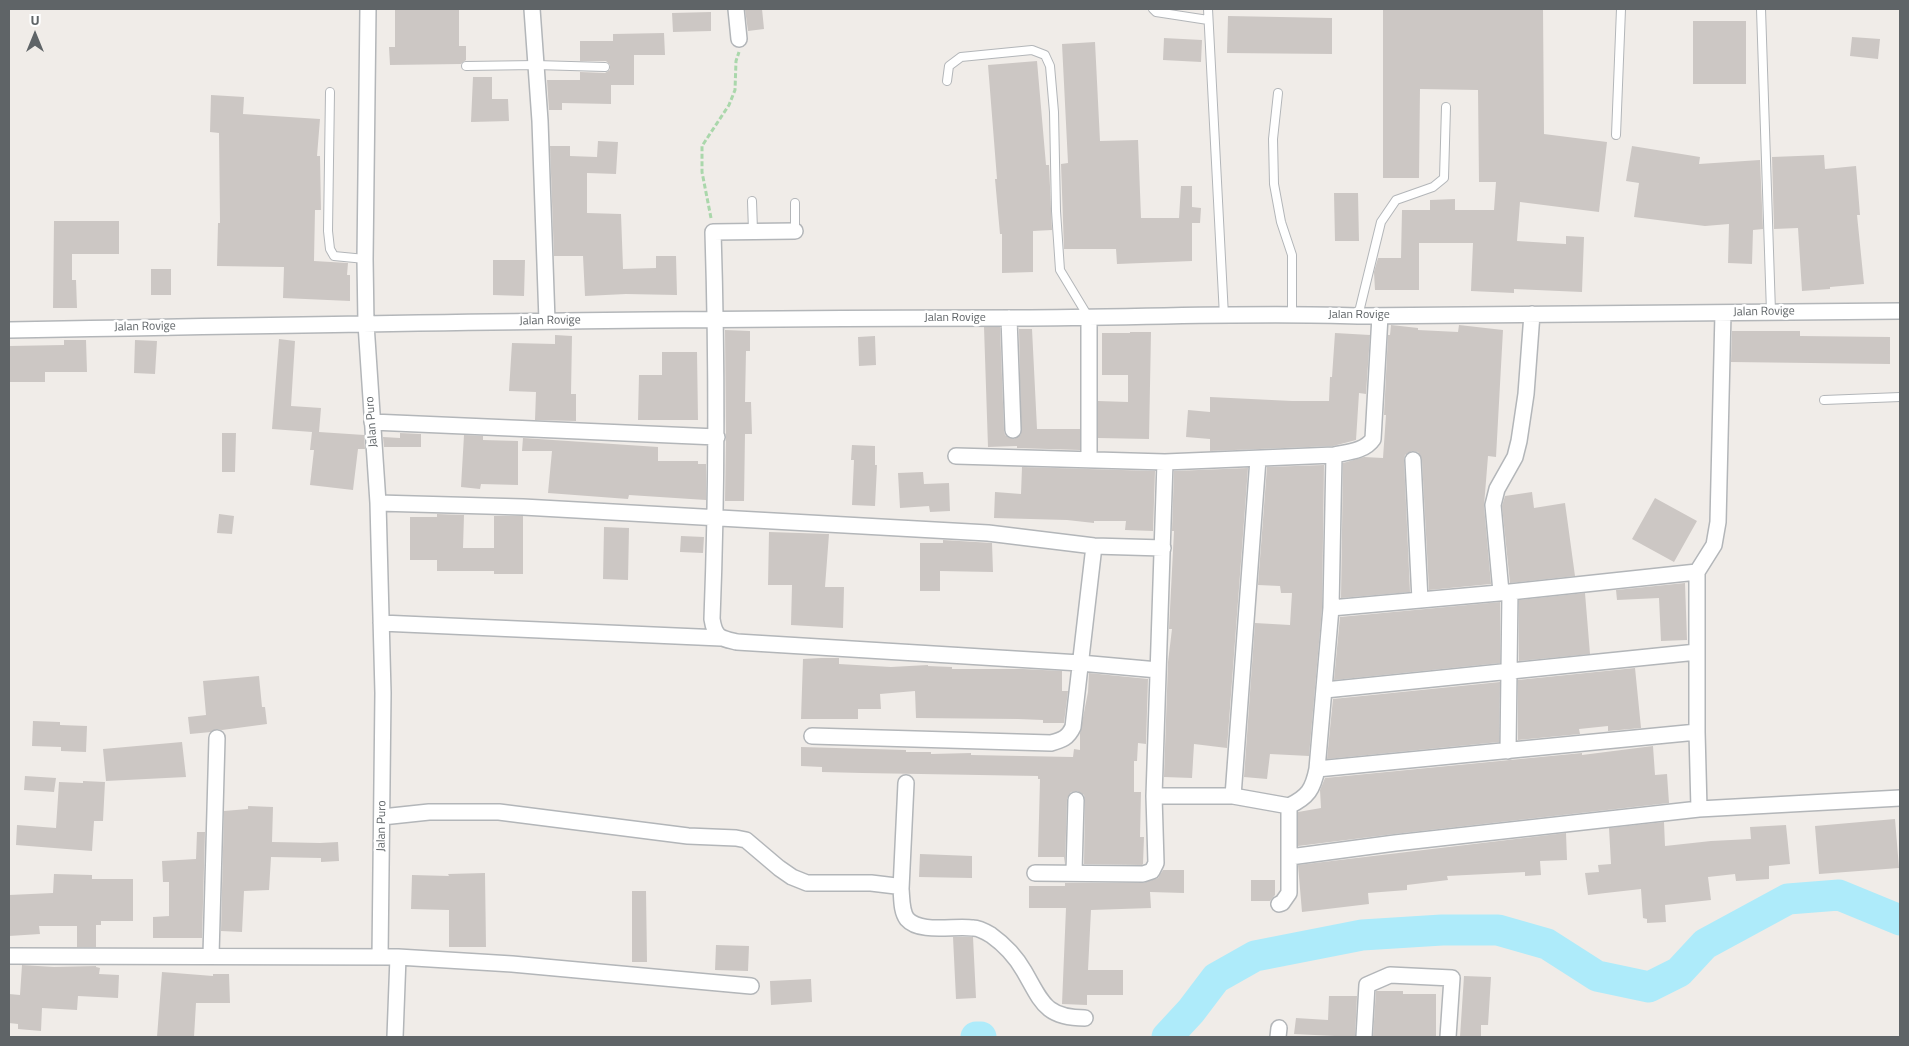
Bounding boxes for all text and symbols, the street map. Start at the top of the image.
text: U [30,9,40,30]
north arrow [10,10,60,60]
street label: Jalan Rovige [1733,304,1795,320]
street label: Jalan Rovige [1328,308,1390,322]
street label: Jalan Rovige [924,311,986,325]
street label: Jalan Rovige [519,313,581,329]
street label: Jalan Rovige [114,319,176,335]
street label: Jalan Puro [363,396,381,448]
street label: Jalan Puro [374,800,390,852]

